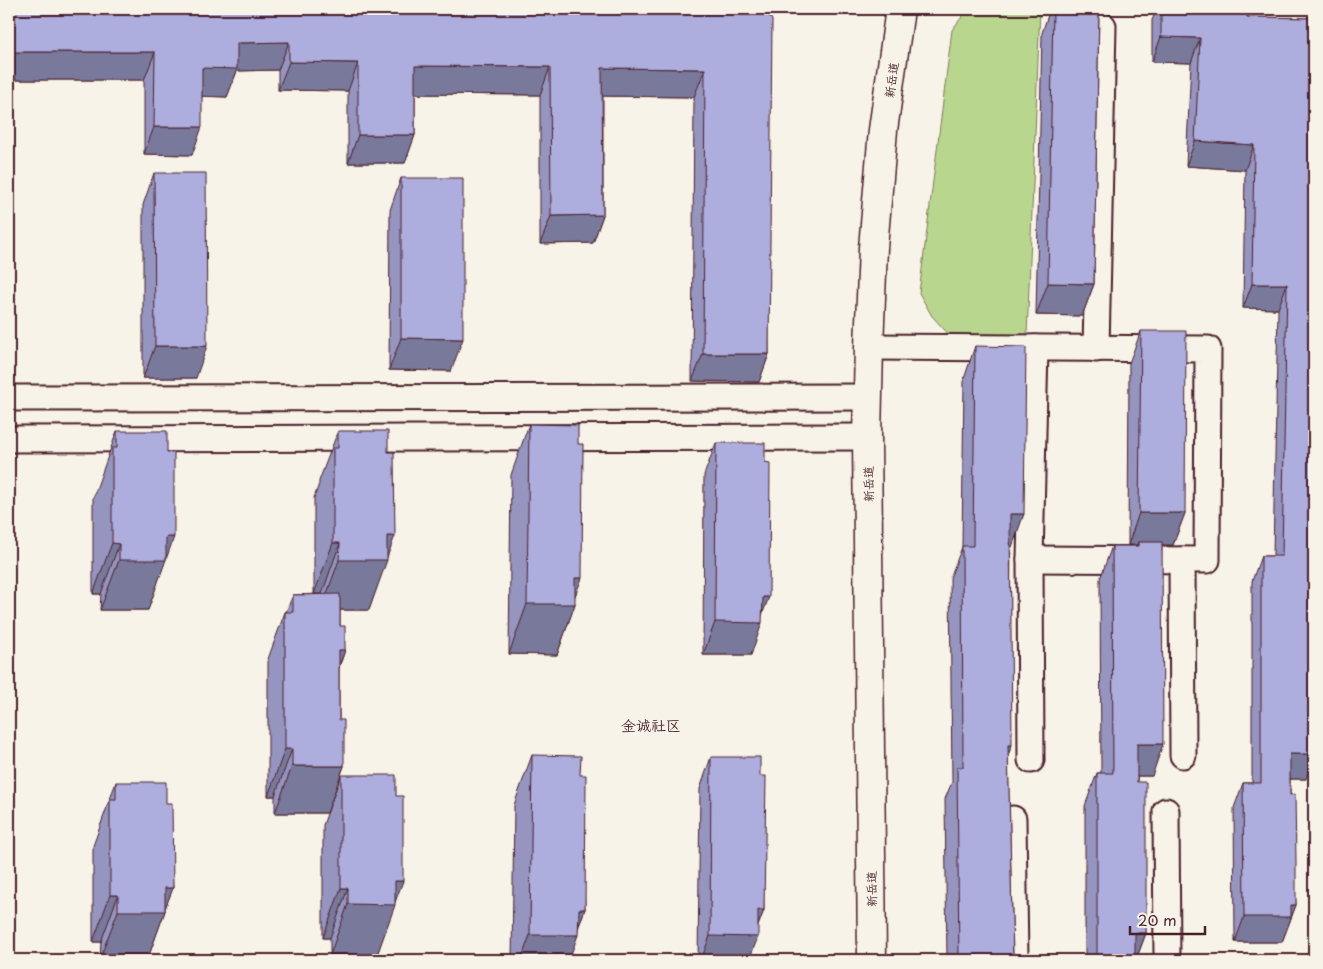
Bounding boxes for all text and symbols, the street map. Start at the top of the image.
street label: 新岳道 [880,61,902,99]
street label: 新岳道 [859,466,877,502]
district label: 金诚社区 [621,713,681,736]
street label: 新岳道 [862,871,880,907]
scale bar [1130,904,1206,936]
text: 20 m [1138,908,1177,931]

